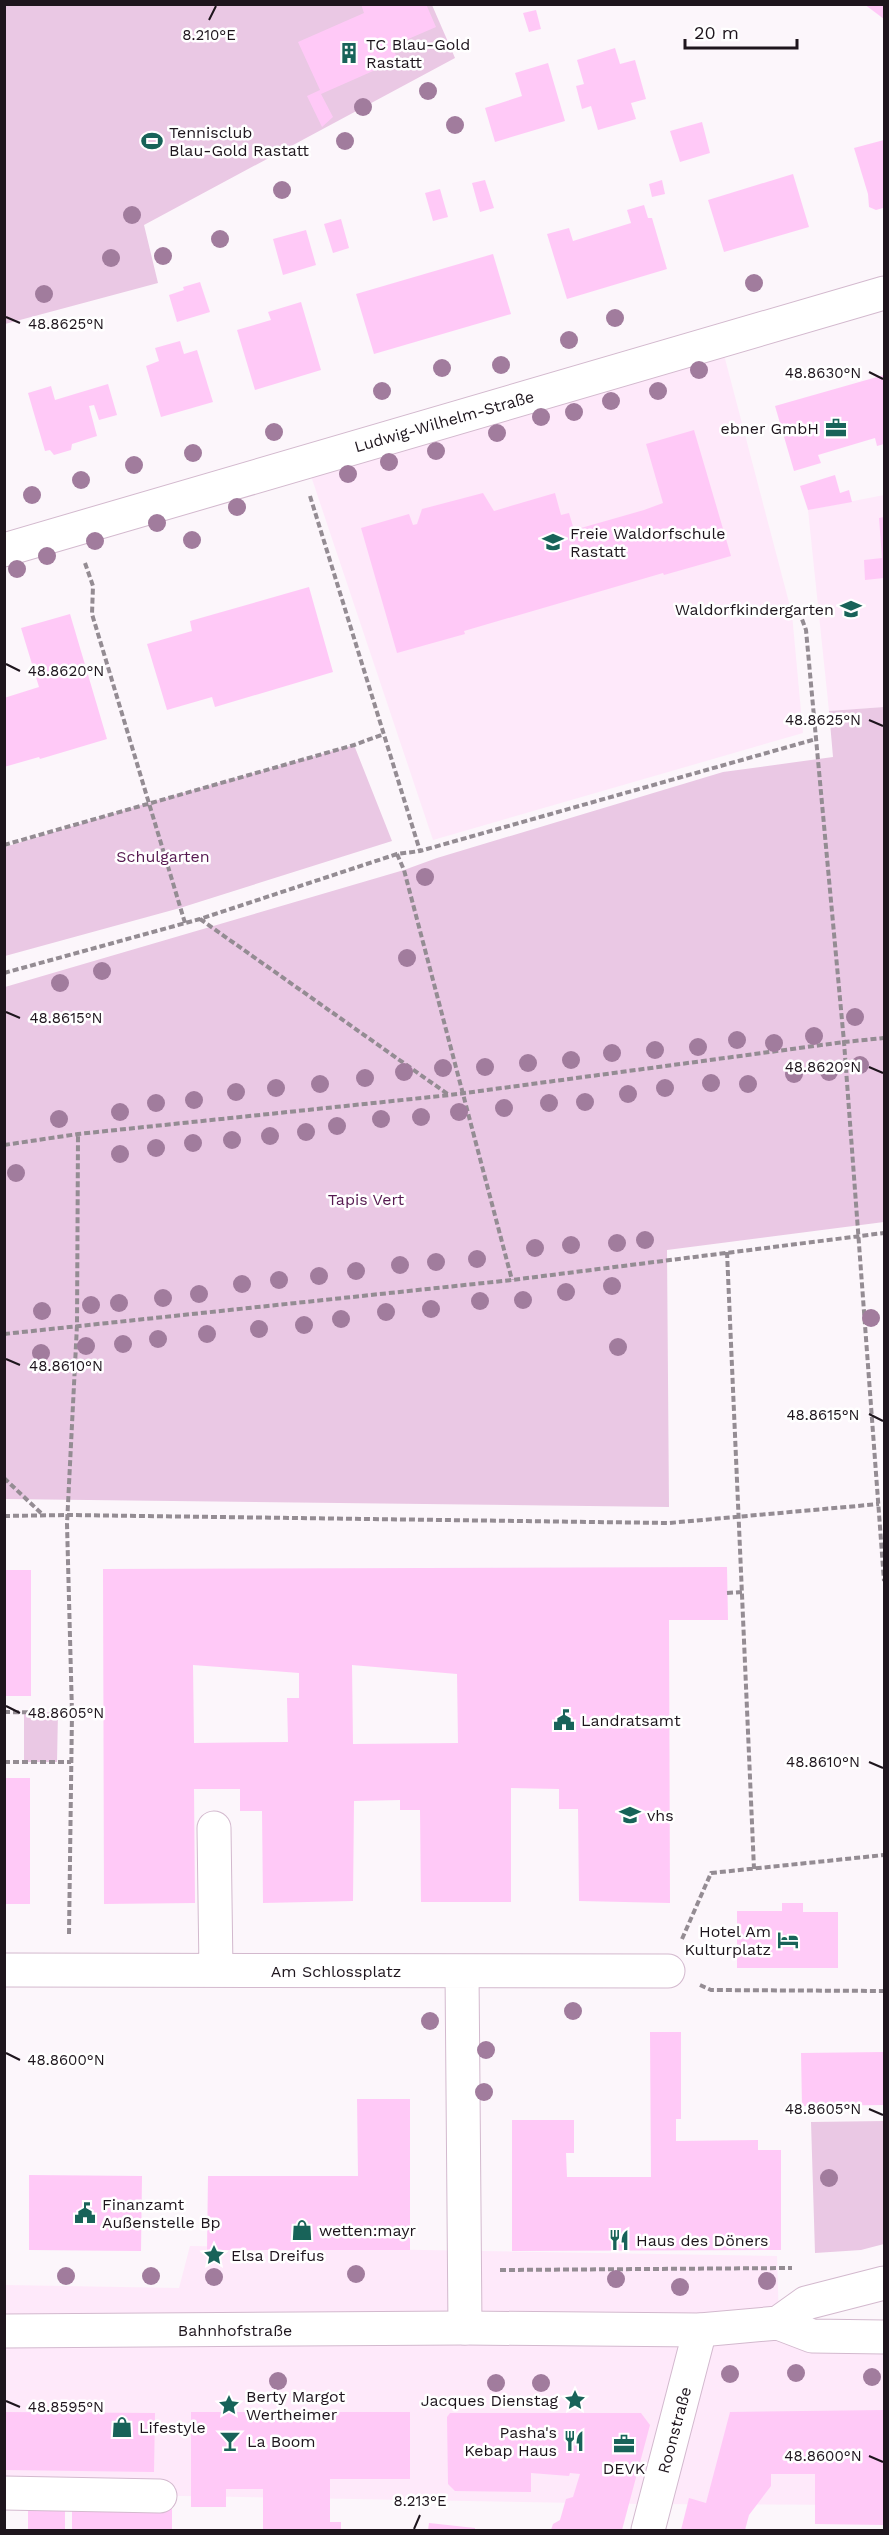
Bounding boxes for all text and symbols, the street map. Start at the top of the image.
scale bar [685,12,798,50]
text: 20 m [694,22,739,43]
text: 8.210°E [182,26,236,44]
place label: TC Blau-Gold Rastatt [366,35,470,72]
building icon: TC Blau-Gold Rastatt [337,41,361,65]
place label: Tennisclub Blau-Gold Rastatt [169,123,309,160]
sports icon: Tennisclub Blau-Gold Rastatt [140,129,164,153]
text: 48.8625°N [28,315,104,333]
text: 48.8630°N [785,364,861,382]
street label: Ludwig-Wilhelm-Straße [352,387,536,456]
office icon: ebner GmbH [824,416,848,440]
place label: ebner GmbH [721,419,819,438]
place label: Freie Waldorfschule Rastatt [570,524,726,561]
school or university icon: Freie Waldorfschule Rastatt [541,530,565,554]
school or university icon: Waldorfkindergarten [839,597,863,621]
place label: Waldorfkindergarten [675,600,834,619]
text: 48.8620°N [28,662,104,680]
text: 48.8625°N [785,711,861,729]
park label: Schulgarten [116,847,210,866]
text: 48.8615°N [29,1009,103,1027]
text: 48.8620°N [785,1058,861,1076]
park label: Tapis Vert [328,1190,404,1209]
text: 48.8610°N [29,1357,103,1375]
text: 48.8615°N [786,1406,860,1424]
text: 48.8605°N [28,1704,104,1722]
public building icon: Landratsamt [552,1708,576,1732]
place label: Landratsamt [581,1711,681,1730]
text: 48.8610°N [786,1753,860,1771]
school or university icon: vhs [618,1803,642,1827]
place label: vhs [647,1806,674,1825]
place label: Hotel Am Kulturplatz [684,1922,771,1959]
hotel icon: Hotel Am Kulturplatz [776,1928,800,1952]
street label: Am Schlossplatz [271,1962,401,1981]
text: 48.8600°N [27,2051,105,2069]
text: 48.8605°N [785,2100,861,2118]
place label: Finanzamt Außenstelle Bp [102,2195,221,2232]
public building icon: Finanzamt Außenstelle Bp [73,2201,97,2225]
shop icon: wetten:mayr [290,2218,314,2242]
place label: wetten:mayr [319,2221,416,2240]
restaurant icon: Haus des Döners [607,2228,631,2252]
place label: Haus des Döners [636,2231,769,2250]
place icon: Elsa Dreifus [202,2243,226,2267]
place label: Elsa Dreifus [231,2246,325,2265]
street label: Bahnhofstraße [178,2321,292,2340]
street label: Roonstraße [654,2385,695,2476]
place label: Berty Margot Wertheimer [246,2387,345,2424]
place icon: Jacques Dienstag [563,2388,587,2412]
place label: Jacques Dienstag [421,2391,558,2410]
place icon: Berty Margot Wertheimer [217,2393,241,2417]
text: 48.8595°N [28,2398,104,2416]
shop icon: Lifestyle [110,2415,134,2439]
place label: Lifestyle [139,2418,206,2437]
place label: Pasha's Kebap Haus [464,2423,557,2460]
bar icon: La Boom [218,2429,242,2453]
restaurant icon: Pasha's Kebap Haus [562,2429,586,2453]
place label: La Boom [247,2432,316,2451]
office icon: DEVK [612,2432,636,2456]
text: 48.8600°N [784,2447,862,2465]
place label: DEVK [603,2459,646,2478]
text: 8.213°E [393,2492,447,2510]

